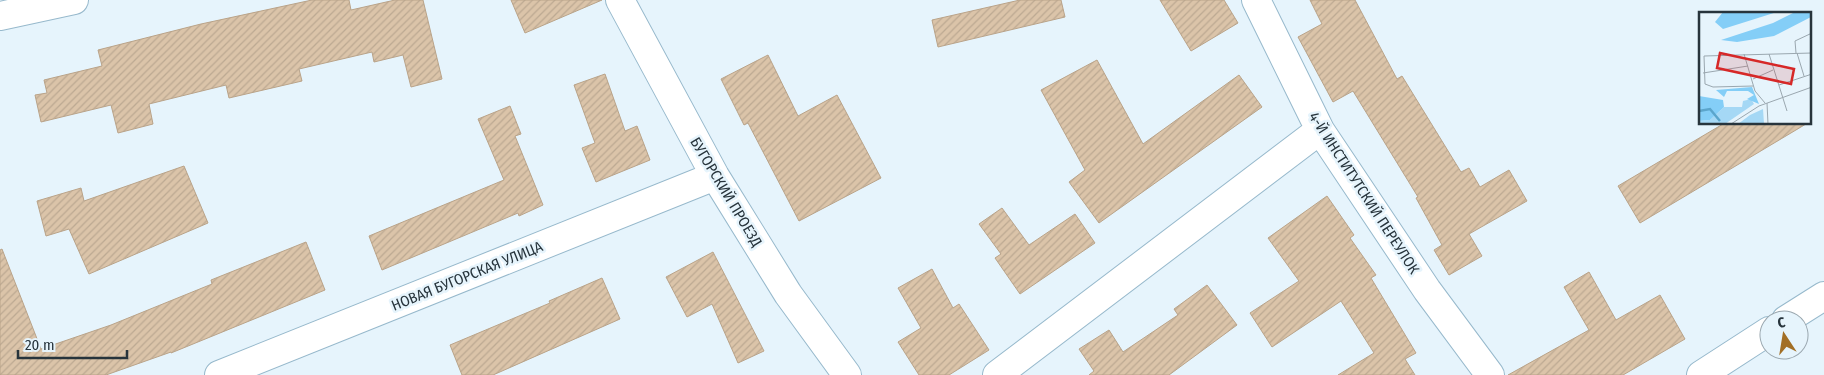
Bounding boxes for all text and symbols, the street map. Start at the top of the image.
inset map [1699,12,1812,125]
street label: 4-Й ИНСТИТУТСКИЙ ПЕРЕУЛОК [1305,109,1423,277]
street label: БУГОРСКИЙ ПРОЕЗД [686,134,766,250]
street label: НОВАЯ БУГОРСКАЯ УЛИЦА [389,237,545,315]
north arrow [1759,310,1809,360]
text: С [1776,314,1787,332]
scale bar [18,328,126,360]
text: 20 m [25,336,55,354]

